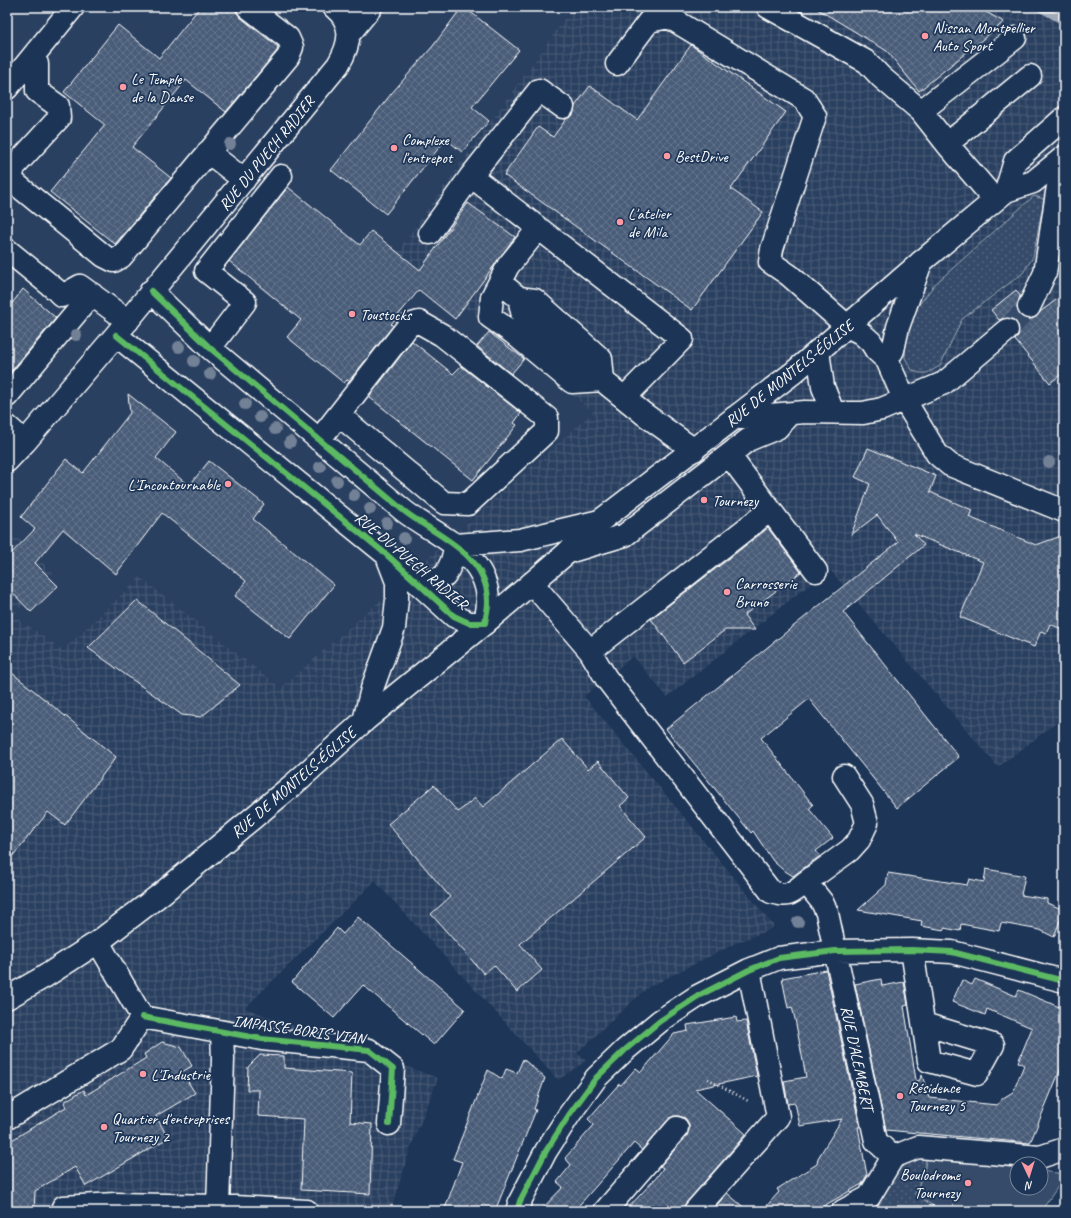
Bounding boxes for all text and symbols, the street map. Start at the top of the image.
place label: Nissan Montpellier Auto Sport [933,18,1036,56]
marker: Nissan Montpellier Auto Sport [920,31,930,41]
place label: Le Temple de la Danse [131,69,195,107]
marker: Le Temple de la Danse [118,82,128,92]
street label: RUE DU PUECH RADIER [215,91,320,215]
place label: Complexe l'entrepot [402,130,454,168]
marker: Complexe l'entrepot [389,143,399,153]
place label: BestDrive [675,147,730,167]
marker: BestDrive [662,151,672,161]
place label: L'atelier de Mila [628,204,672,242]
marker: L'atelier de Mila [615,217,625,227]
place label: Toustocks [360,305,413,325]
marker: Toustocks [347,309,357,319]
street label: RUE DE MONTELS-ÉGLISE [721,314,860,432]
place label: L'Incontournable [128,475,222,495]
marker: L'Incontournable [223,479,233,489]
place label: Tournezy [712,491,760,511]
marker: Tournezy [699,495,709,505]
street label: RUE DU PUECH RADIER [351,508,473,615]
place label: Carrosserie Bruno [735,574,799,612]
marker: Carrosserie Bruno [722,587,732,597]
street label: RUE DE MONTELS-ÉGLISE [227,721,362,843]
street label: RUE D'ALEMBERT [836,1004,879,1116]
street label: IMPASSE BORIS VIAN [231,1011,369,1050]
place label: L'Industrie [151,1065,212,1085]
marker: L'Industrie [138,1069,148,1079]
place label: Résidence Tournezy 5 [908,1078,966,1116]
marker: Résidence Tournezy 5 [895,1091,905,1101]
place label: Quartier d'entreprises Tournezy 2 [112,1109,231,1147]
marker: Quartier d'entreprises Tournezy 2 [99,1122,109,1132]
north arrow [1009,1156,1049,1196]
place label: Boulodrome Tournezy [900,1165,962,1203]
marker: Boulodrome Tournezy [963,1178,973,1188]
text: N [1024,1179,1034,1193]

